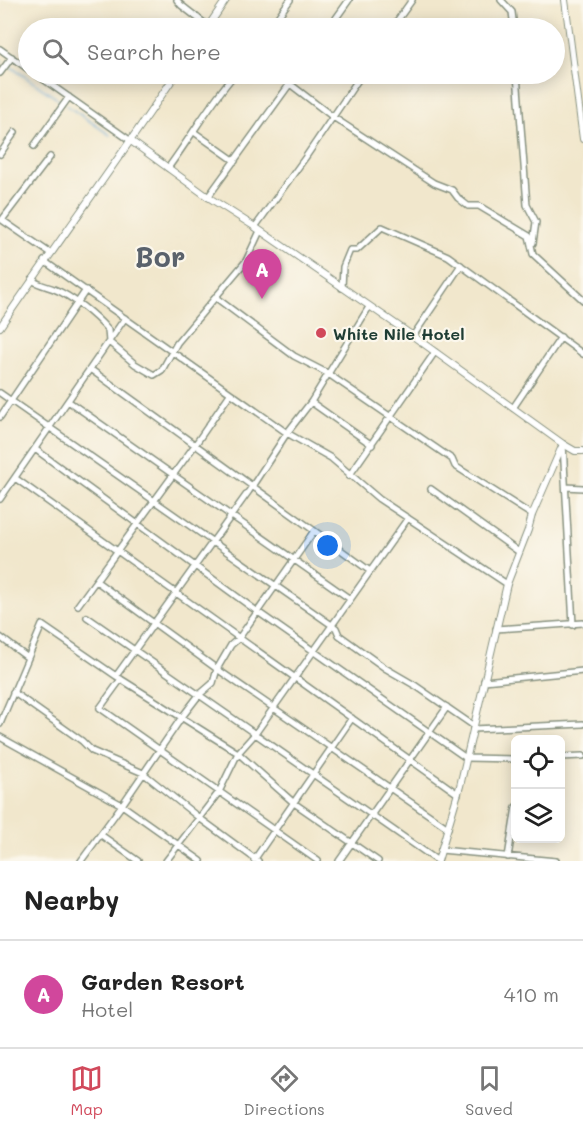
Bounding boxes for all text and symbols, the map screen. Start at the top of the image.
search box [18,18,565,84]
icon: search [39,35,72,68]
text: Search here [87,37,221,66]
district label: Bor [135,238,185,274]
pin: A [242,250,282,299]
place label: White Nile Hotel [333,323,464,344]
marker: White Nile Hotel [314,326,328,340]
your location [313,531,342,560]
map controls [511,735,565,843]
button: locate [511,735,565,789]
button: layers [511,789,565,843]
text: Nearby [24,883,119,917]
text: Garden Resort [81,967,245,996]
text: A [37,981,50,1007]
text: 410 m [504,981,559,1007]
text: Hotel [81,996,133,1022]
tab: Map [70,1062,103,1119]
tab: Directions [244,1062,325,1119]
tab: Saved [465,1062,513,1119]

